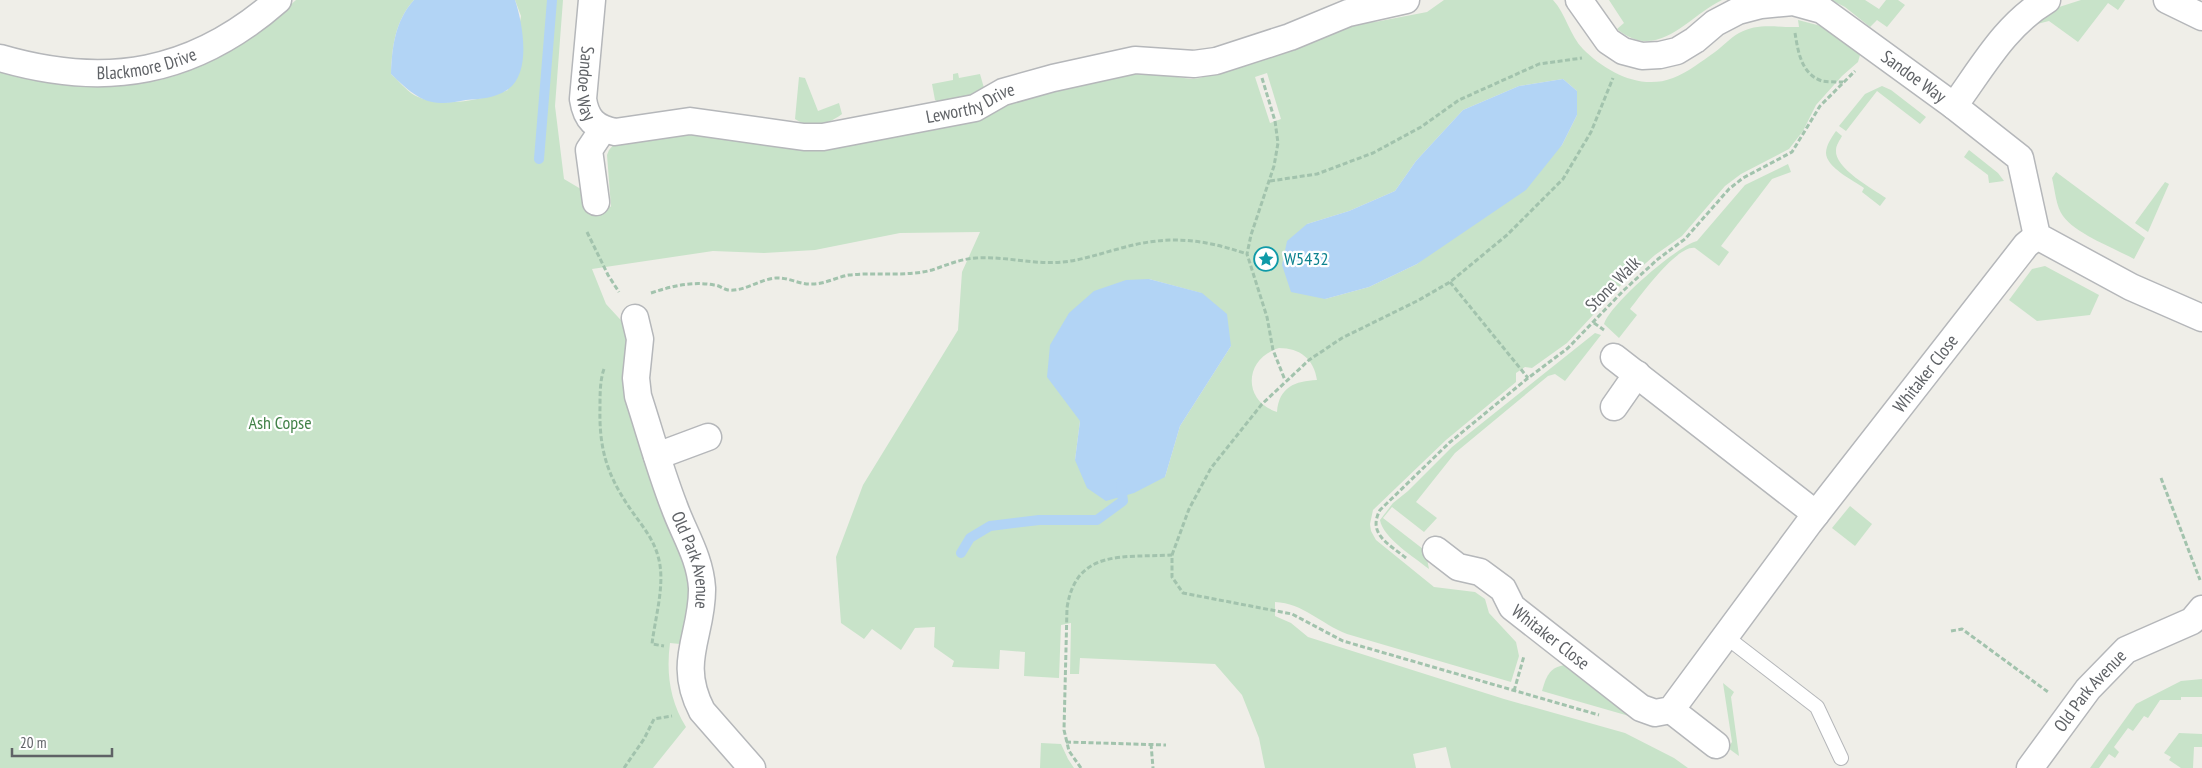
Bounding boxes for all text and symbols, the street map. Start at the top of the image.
street label: Blackmore Drive [97,42,200,84]
street label: Sandoe Way [572,45,601,125]
street label: Sandoe Way [1877,45,1951,108]
street label: Leworthy Drive [924,77,1017,128]
place icon: W5432 [1253,246,1279,272]
place label: W5432 [1284,247,1329,270]
street label: Stone Walk [1580,251,1645,316]
street label: Whitaker Close [1888,330,1963,417]
park label: Ash Copse [248,411,312,434]
street label: Old Park Avenue [666,508,714,610]
street label: Whitaker Close [1507,599,1594,674]
street label: Old Park Avenue [2048,644,2131,736]
scale bar [12,726,112,758]
text: 20 m [20,733,46,752]

